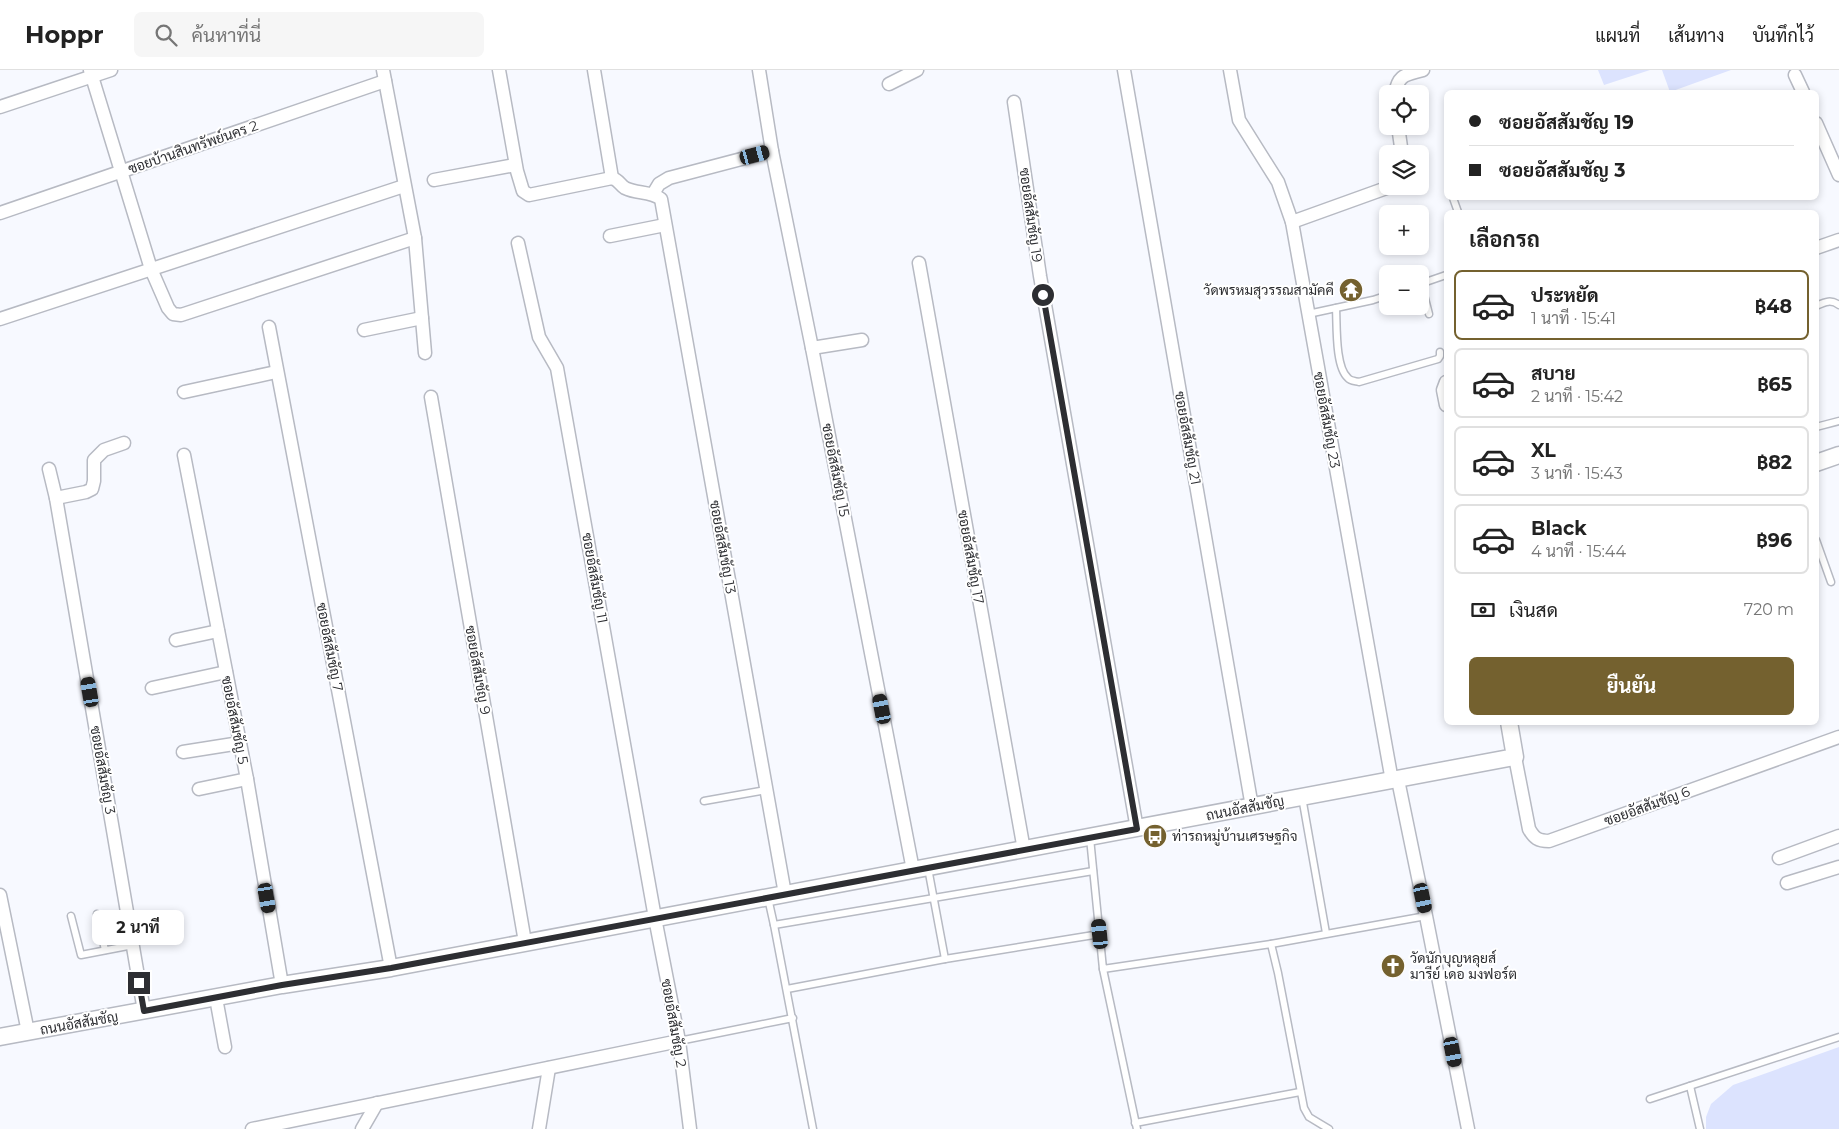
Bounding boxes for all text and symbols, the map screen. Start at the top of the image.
search box [134,12,484,57]
text: Hoppr [25,20,104,49]
icon: search [152,21,180,49]
text: ค้นหาที่นี่ [192,24,261,47]
text: แผนที่ [1595,25,1640,47]
text: เส้นทาง [1668,25,1724,47]
text: บันทึกไว้ [1752,25,1814,47]
map controls [1379,85,1429,315]
button: locate [1379,85,1429,135]
text: ซอยอัสสัมชัญ 19 [1499,111,1634,134]
street label: ซอยบ้านสินทรัพย์นคร 2 [126,116,260,178]
car [738,144,771,166]
button: layers [1379,145,1429,195]
text: ซอยอัสสัมชัญ 3 [1499,159,1626,182]
street label: ซอยอัสสัมชัญ 19 [1015,167,1047,263]
button: + [1379,205,1429,255]
text: เลือกรถ [1469,226,1540,253]
button: − [1379,265,1429,315]
temple icon: วัดพรหมสุวรรณสามัคคี [1338,277,1364,303]
place label: วัดพรหมสุวรรณสามัคคี [1203,281,1334,300]
icon: car [1471,283,1516,328]
route start [1032,284,1054,306]
text: ประหยัด [1531,284,1599,307]
text: ฿48 [1755,295,1792,318]
text: 1 นาที · 15:41 [1531,309,1616,328]
icon: car [1471,361,1516,406]
text: สบาย [1531,362,1576,385]
street label: ซอยอัสสัมชัญ 23 [1310,370,1344,470]
text: ฿65 [1757,373,1792,396]
text: 2 นาที · 15:42 [1531,387,1623,406]
street label: ซอยอัสสัมชัญ 21 [1171,390,1205,486]
street label: ซอยอัสสัมชัญ 15 [818,422,854,518]
icon: car [1471,439,1516,484]
text: XL [1531,439,1556,462]
text: ฿82 [1757,451,1792,474]
text: 3 นาที · 15:43 [1531,464,1623,483]
street label: ซอยอัสสัมชัญ 13 [706,499,740,595]
street label: ซอยอัสสัมชัญ 17 [954,509,988,605]
icon: car [1471,517,1516,562]
text: Black [1531,517,1587,540]
text: ฿96 [1756,529,1792,552]
street label: ซอยอัสสัมชัญ 11 [578,531,612,625]
text: 4 นาที · 15:44 [1531,542,1626,561]
icon: cash [1469,596,1497,624]
text: เงินสด [1509,599,1558,622]
text: 720 m [1744,600,1794,619]
street label: ซอยอัสสัมชัญ 7 [313,601,347,693]
street label: ซอยอัสสัมชัญ 9 [461,624,495,716]
button: ยืนยัน [1469,657,1794,715]
street label: ซอยอัสสัมชัญ 5 [218,674,252,766]
car [80,676,99,708]
car [871,693,892,725]
street label: ซอยอัสสัมชัญ 3 [86,724,120,816]
street label: ซอยอัสสัมชัญ 6 [1602,782,1693,830]
street label: ถนนอัสสัมชัญ [1204,792,1286,824]
bus stop icon: ท่ารถหมู่บ้านเศรษฐกิจ [1142,823,1168,849]
place label: ท่ารถหมู่บ้านเศรษฐกิจ [1172,827,1298,846]
car [257,882,276,914]
car [1412,882,1433,914]
callout: 2 นาที [93,910,185,946]
text: 2 นาที [116,918,160,937]
car [1090,918,1109,950]
place label: วัดนักบุญหลุยส์ มารีย์ เดอ มงฟอร์ต [1410,949,1517,983]
church icon: วัดนักบุญหลุยส์ มารีย์ เดอ มงฟอร์ต [1380,953,1406,979]
route end [128,972,150,994]
street label: ซอยอัสสัมชัญ 2 [657,977,691,1069]
street label: ถนนอัสสัมชัญ [38,1007,120,1039]
car [1442,1036,1463,1068]

